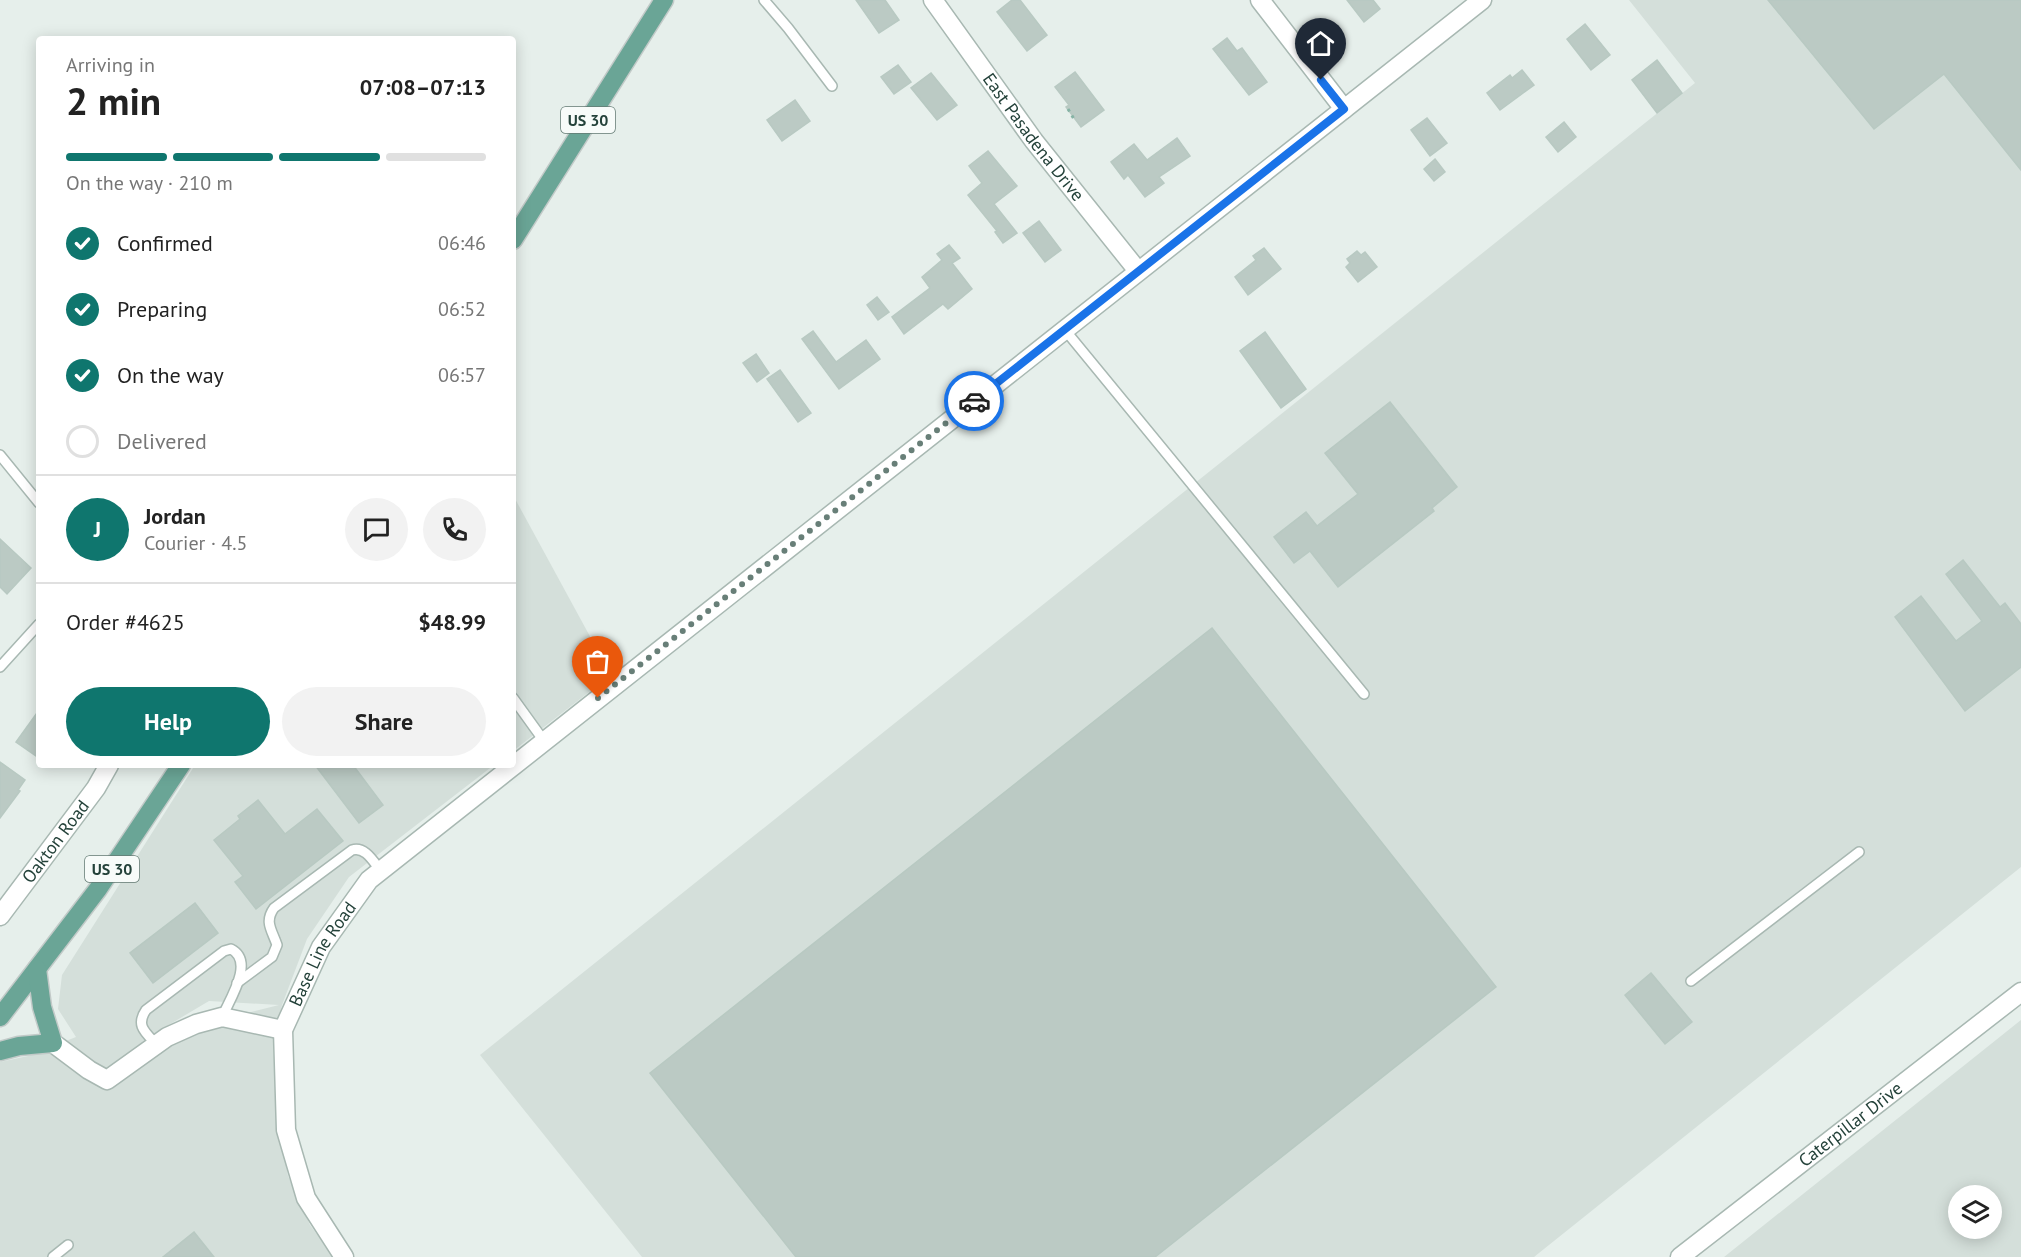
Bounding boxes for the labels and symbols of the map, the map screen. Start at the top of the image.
pin [1295,18,1346,80]
street label: East Pasadena Drive [978,68,1090,206]
road number: US 30 [561,107,615,133]
courier [944,371,1004,431]
pin [572,636,623,698]
street label: Oakton Road [17,795,94,888]
road number: US 30 [85,856,139,882]
street label: Base Line Road [283,897,361,1010]
street label: Caterpillar Drive [1794,1076,1907,1172]

